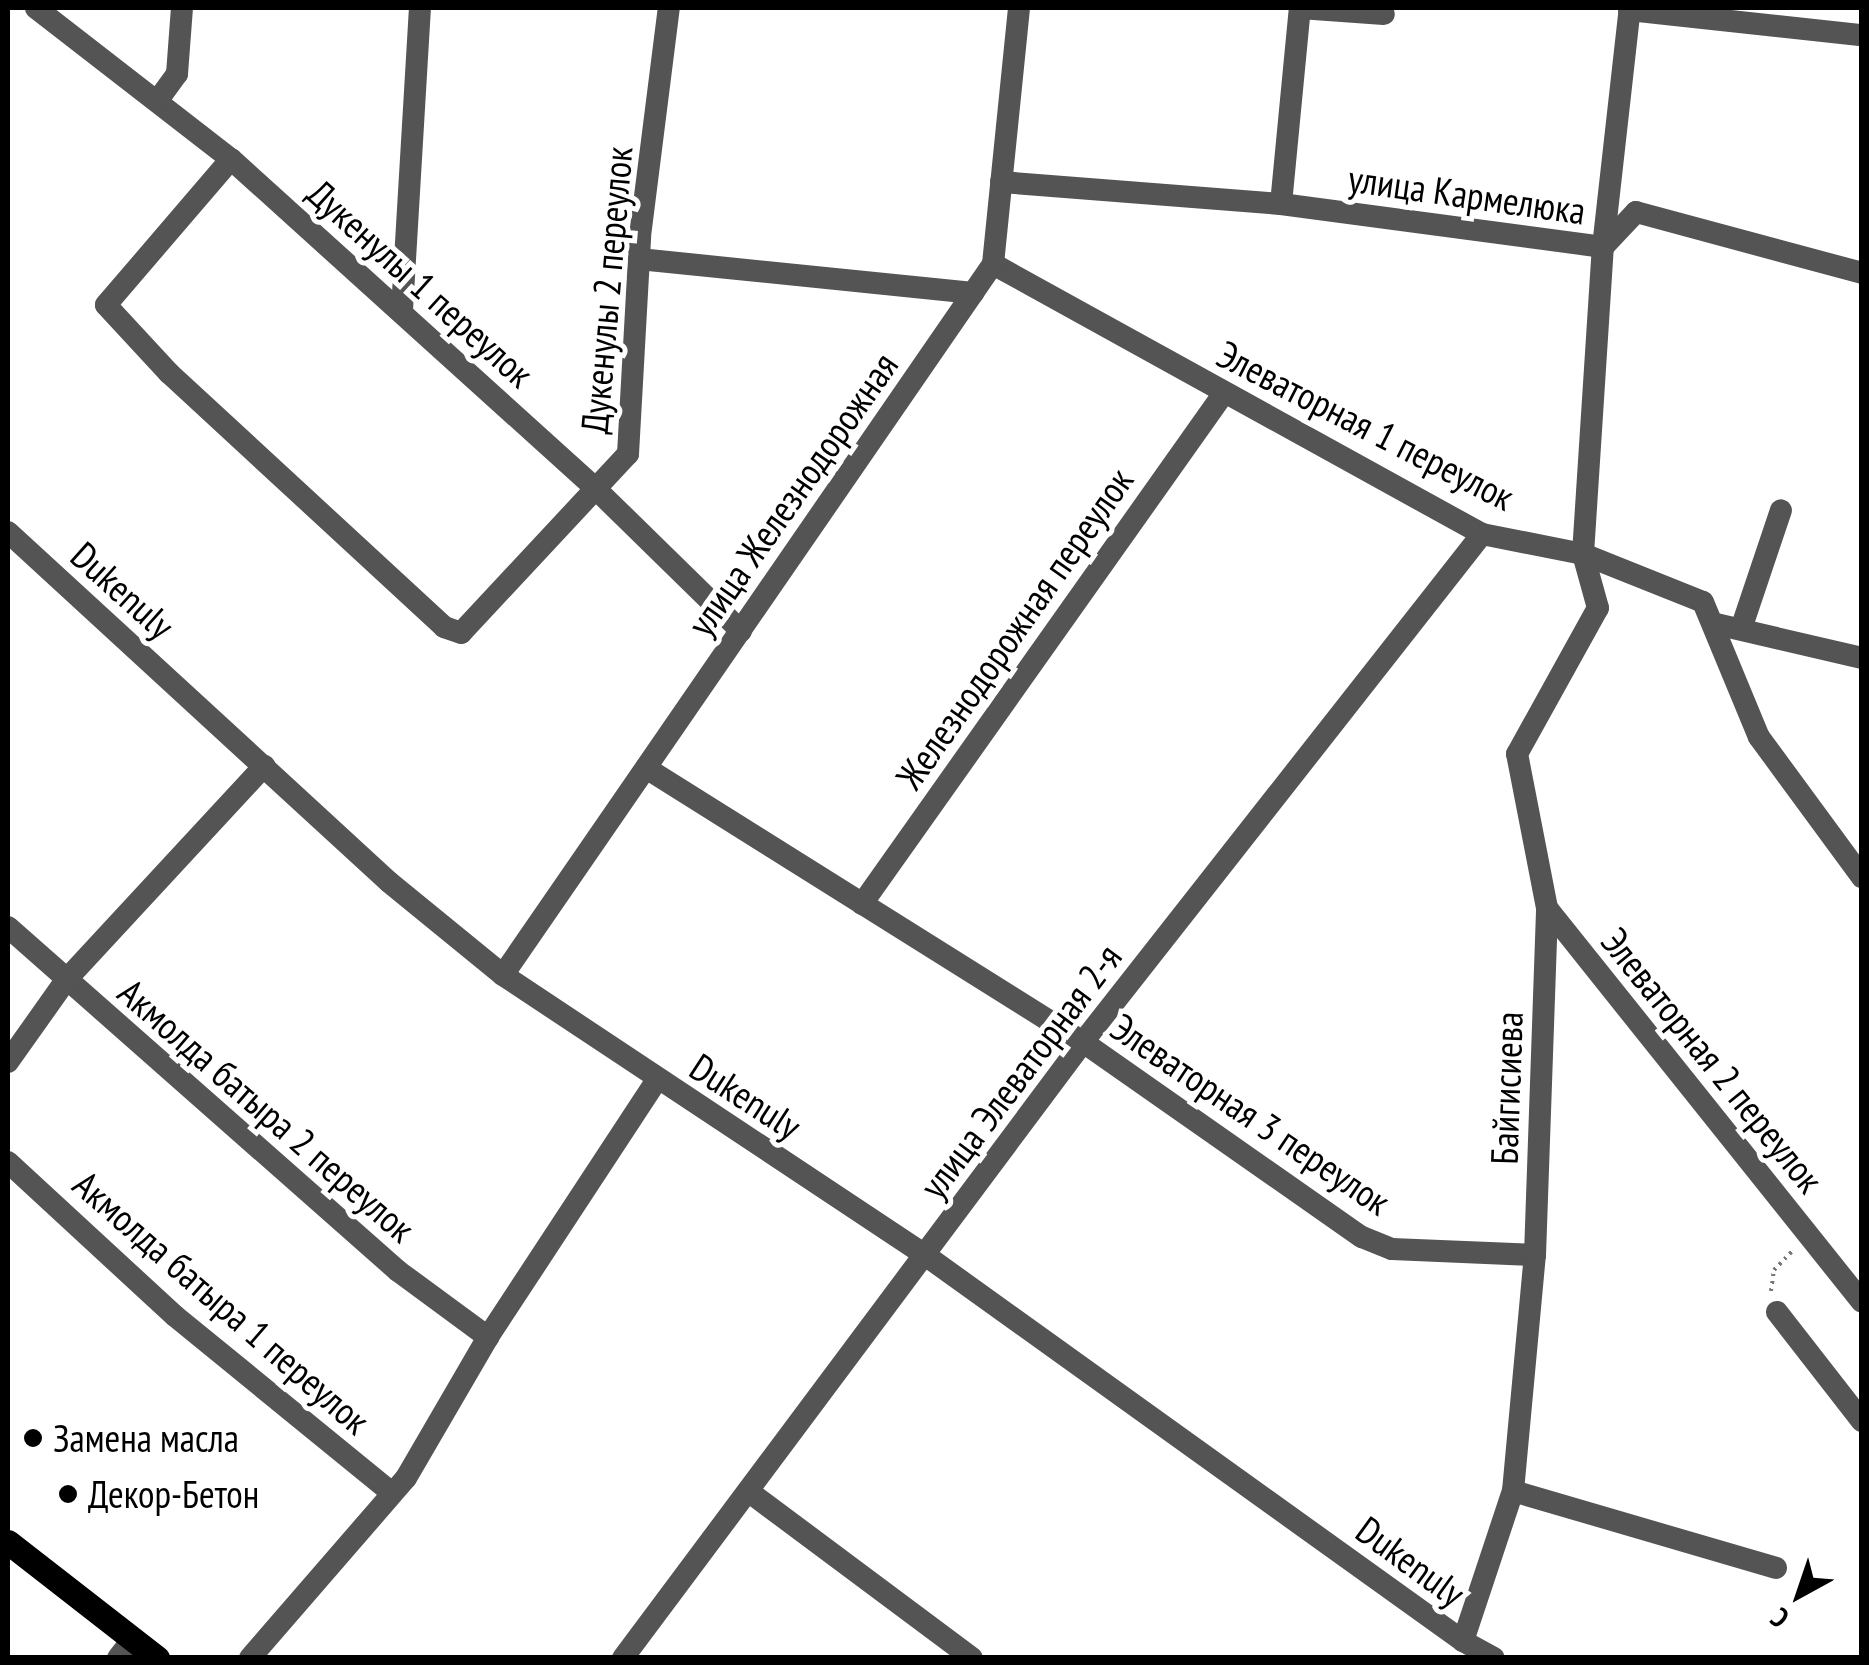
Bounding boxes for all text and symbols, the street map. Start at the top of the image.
street label: Дукенулы 2 переулок [571,145,641,435]
street label: улица Кармелюка [1346,155,1588,233]
street label: Дукенулы 1 переулок [299,170,543,396]
street label: Элеваторная 1 переулок [1210,331,1522,519]
street label: улица Железнодорожная [677,344,907,644]
street label: Железнодорожная переулок [886,459,1142,797]
street label: Dukenuly [62,532,184,648]
street label: Элеваторная 2 переулок [1592,919,1834,1201]
street label: улица Элеваторная 2-я [910,935,1130,1207]
street label: Акмолда батыра 2 переулок [110,969,424,1251]
street label: Элеваторная 3 переулок [1103,1004,1399,1224]
street label: Байгисиева [1481,1011,1531,1165]
street label: Dukenuly [682,1043,810,1149]
street label: Акмолда батыра 1 переулок [65,1161,379,1443]
place label: Замена масла [53,1415,239,1461]
marker: Замена масла [22,1427,44,1449]
place label: Декор-Бетон [88,1471,259,1517]
marker: Декор-Бетон [57,1483,79,1505]
street label: Dukenuly [1348,1506,1474,1616]
north arrow [1749,1545,1849,1645]
text: С [1763,1600,1796,1637]

